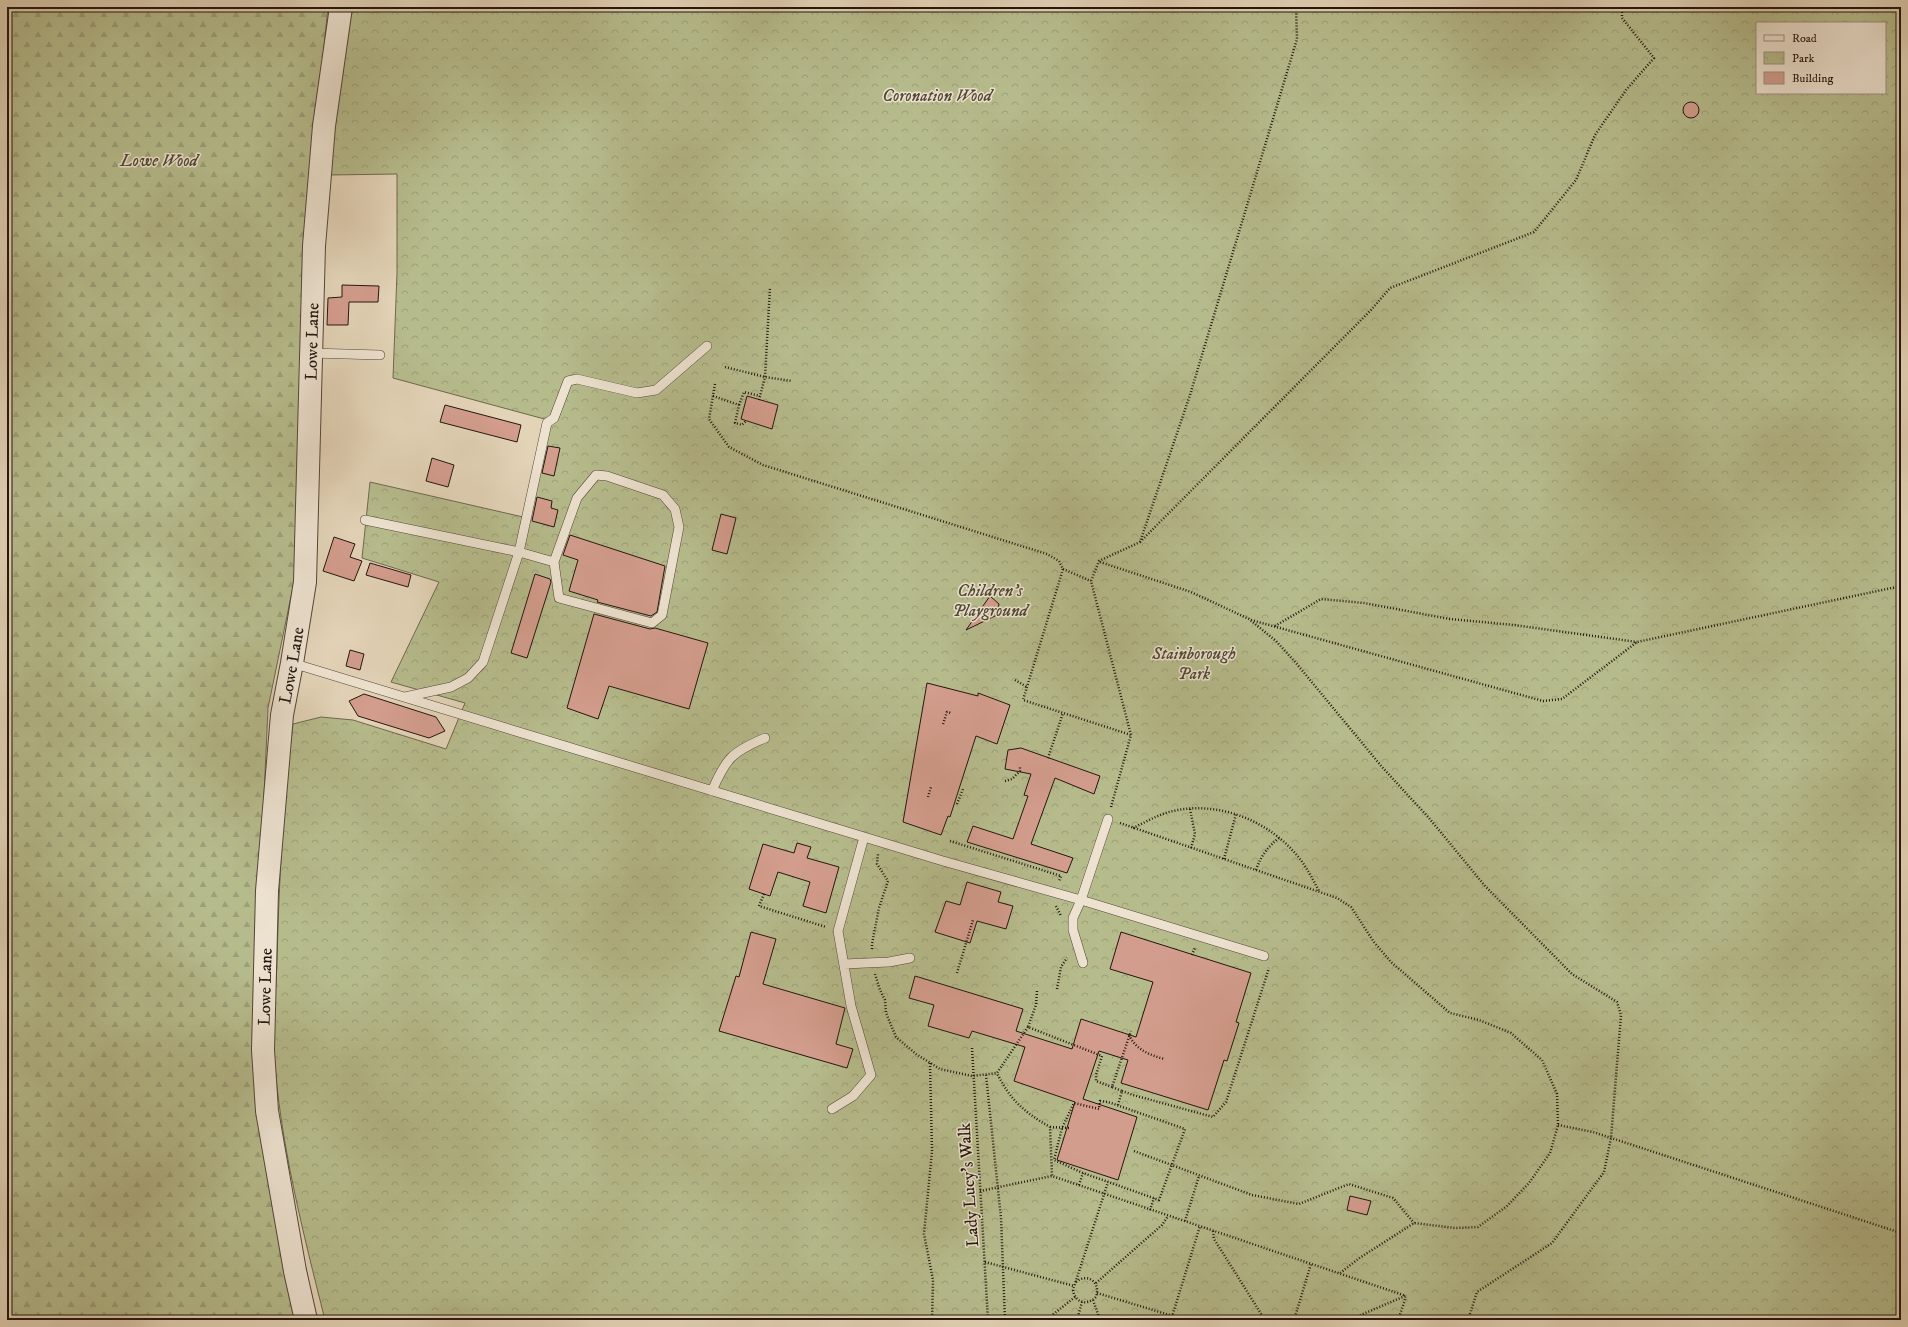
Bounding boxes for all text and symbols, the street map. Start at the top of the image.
legend [1756,22,1886,94]
text: Road [1792,31,1817,46]
text: Park [1792,51,1814,66]
text: Building [1792,71,1833,86]
park label: Coronation Wood [882,85,995,107]
park label: Lowe Wood [119,150,201,172]
street label: Lowe Lane [300,303,324,381]
park label: Children's Playground [952,580,1031,622]
street label: Lowe Lane [274,626,310,706]
park label: Stainborough Park [1151,643,1236,685]
street label: Lowe Lane [254,948,278,1026]
street label: Lady Lucy's Walk [954,1122,984,1248]

